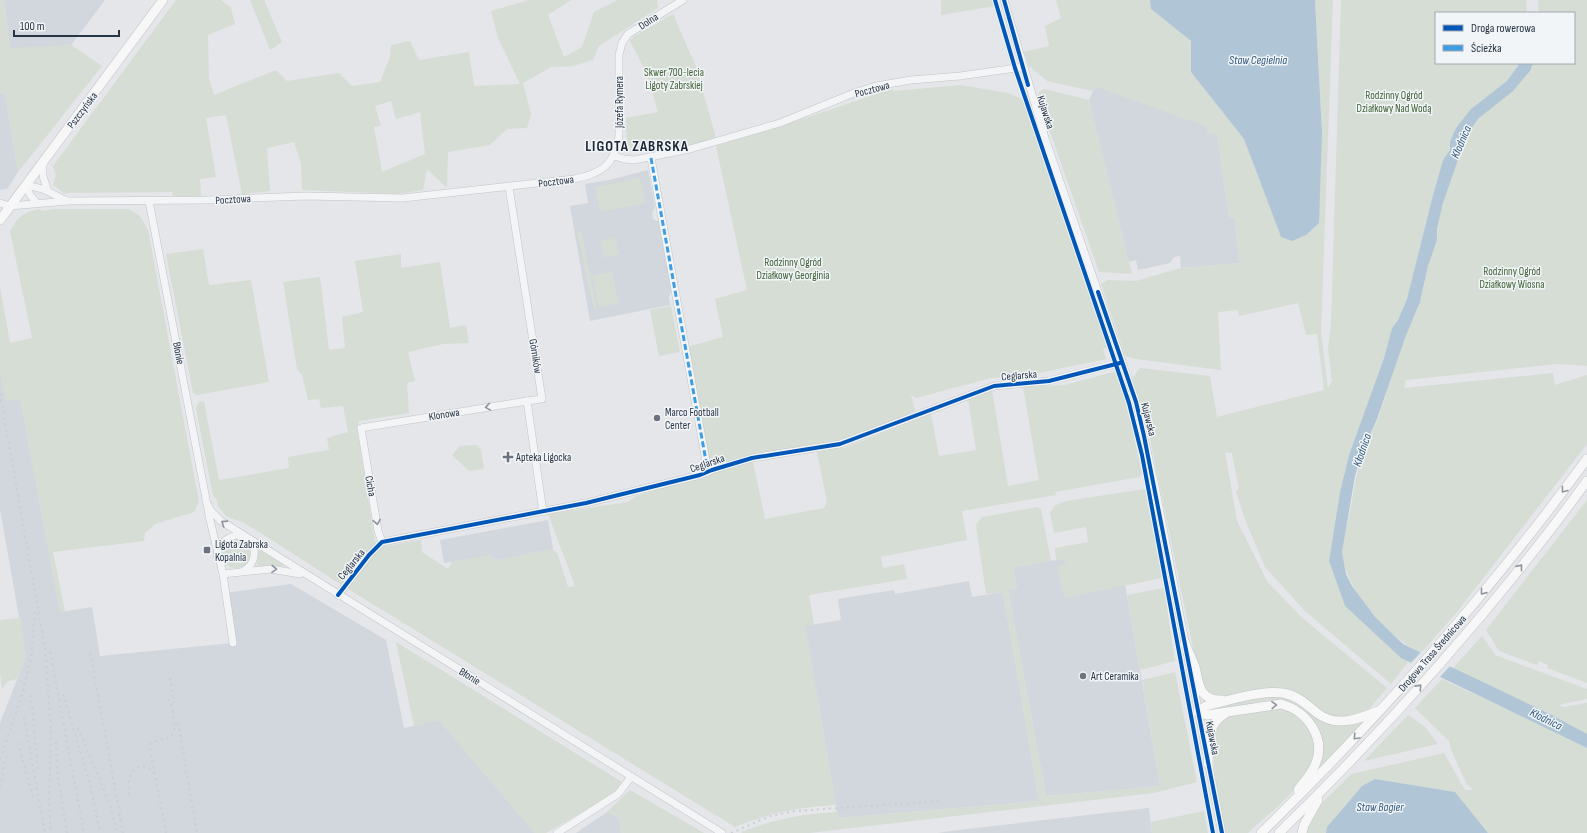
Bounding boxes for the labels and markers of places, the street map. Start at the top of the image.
place label: Marco Football Center [665,406,719,432]
marker: Marco Football Center [652,413,662,423]
place label: Apteka Ligocka [515,451,571,464]
marker: Apteka Ligocka [503,452,513,462]
place label: Ligota Zabrska Kopalnia [215,538,268,564]
marker: Ligota Zabrska Kopalnia [202,545,212,555]
place label: Art Ceramika [1090,670,1139,683]
marker: Art Ceramika [1078,671,1088,681]

